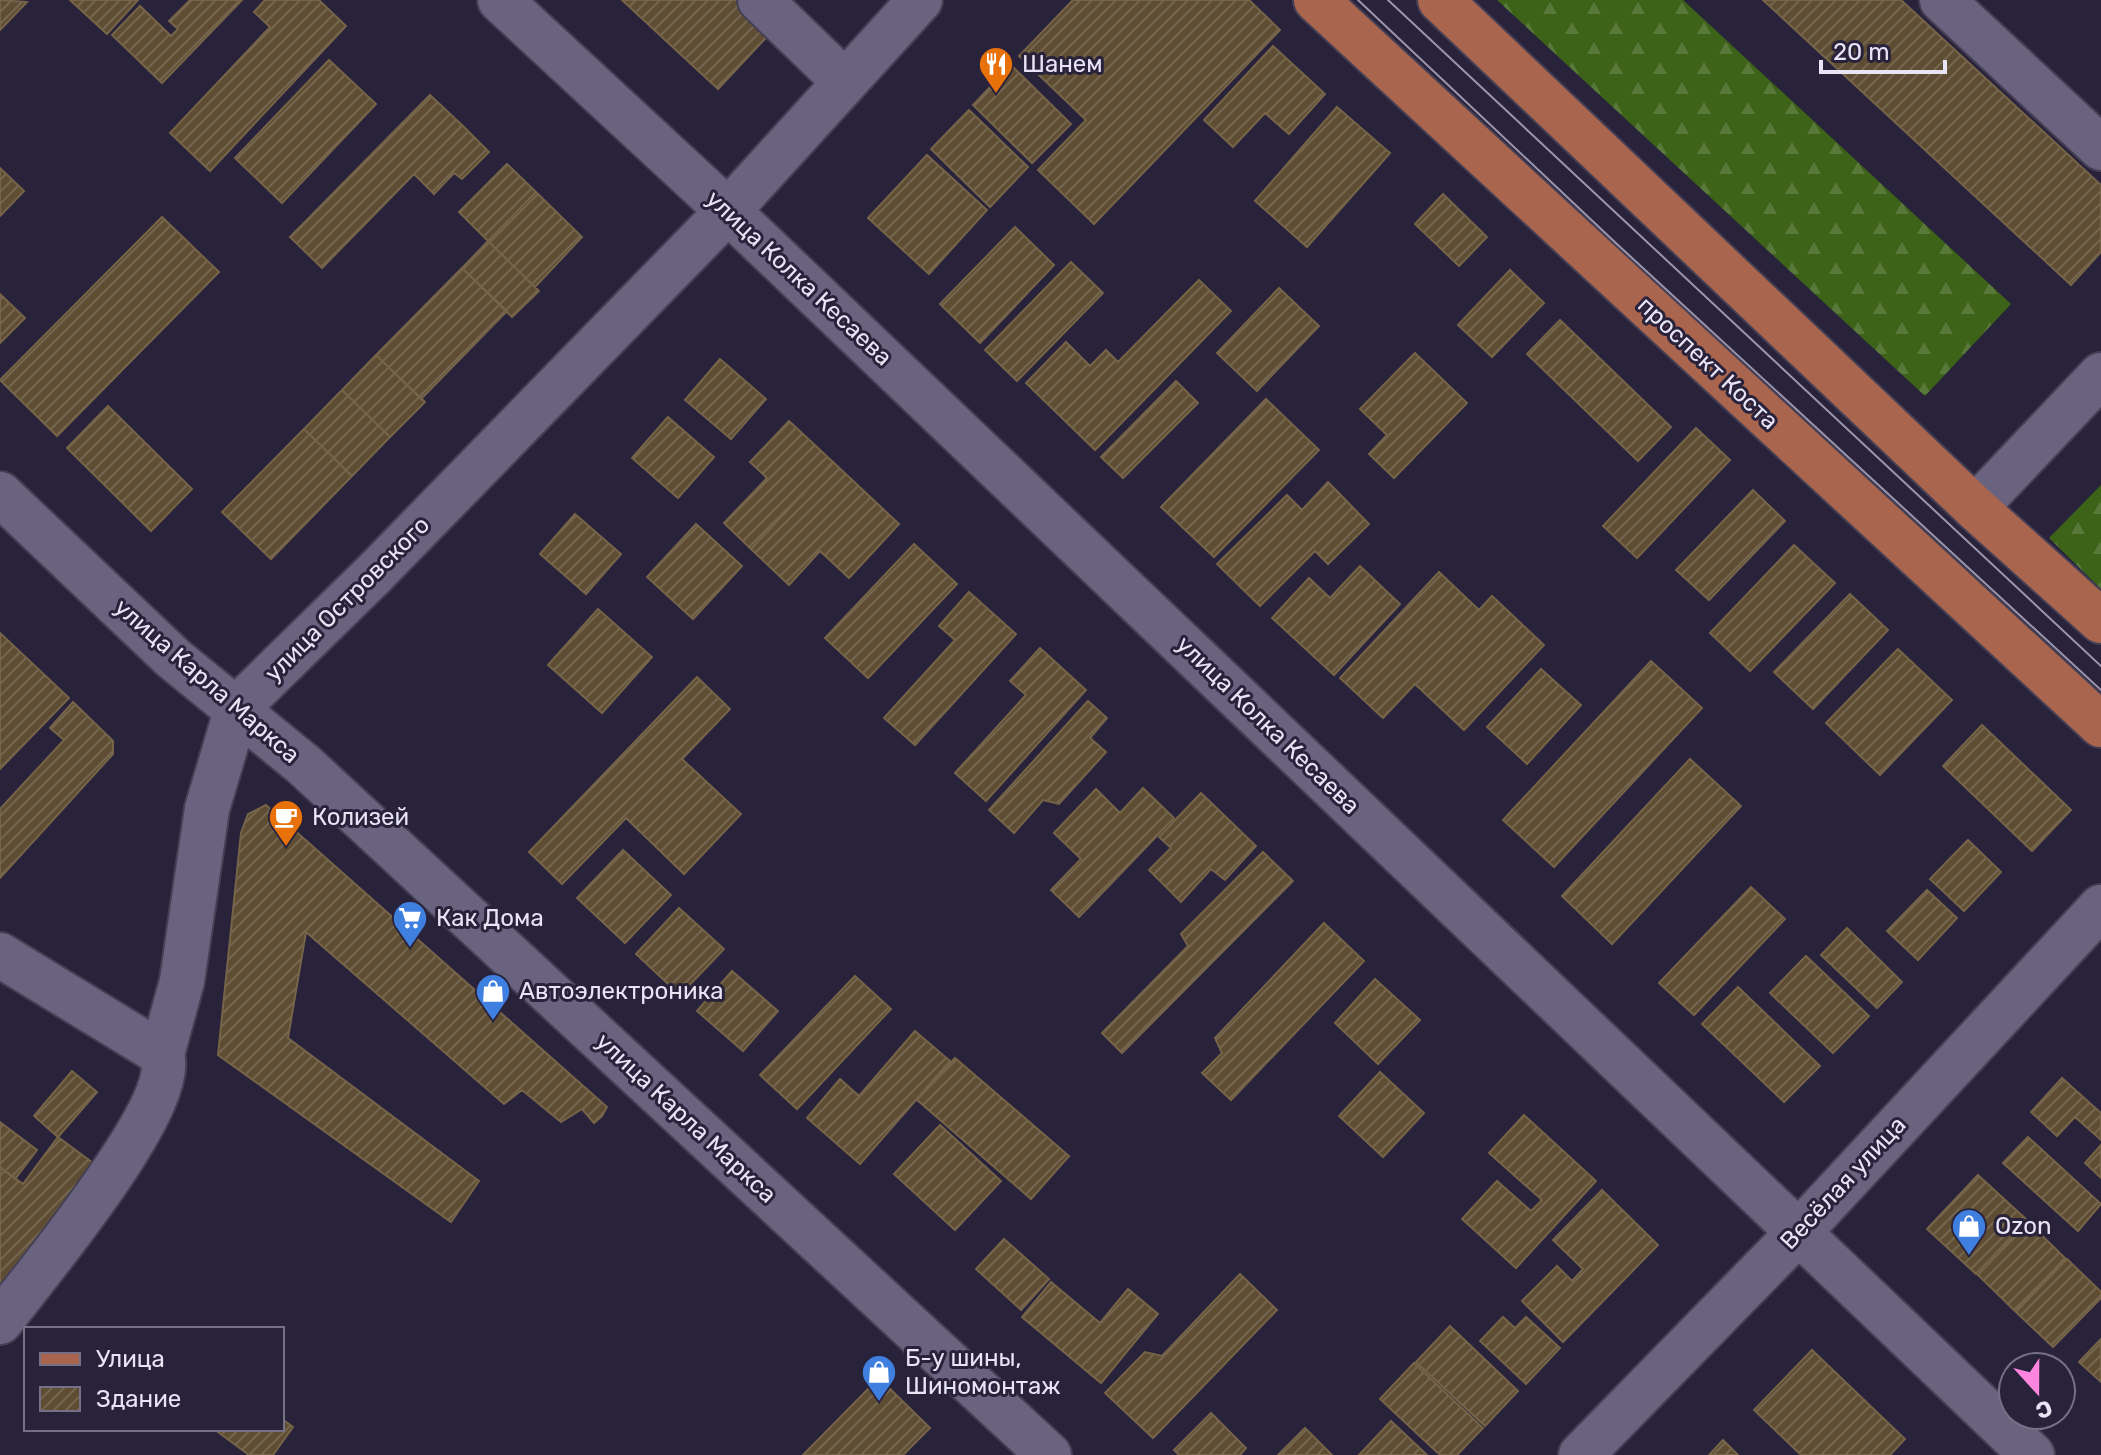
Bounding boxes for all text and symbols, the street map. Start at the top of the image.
scale bar [1821,24,1945,74]
text: 20 m [1833,38,1890,66]
restaurant icon: Шанем [977,45,1015,95]
place label: Шанем [1022,50,1103,78]
street label: улица Колка Кесаева [700,185,898,371]
street label: проспект Коста [1632,291,1784,435]
street label: улица Островского [259,511,435,687]
street label: улица Карла Маркса [109,593,305,769]
street label: улица Колка Кесаева [1171,630,1365,820]
cafe icon: Колизей [267,798,305,848]
place label: Колизей [312,803,409,831]
supermarket icon: Как Дома [391,899,429,949]
place label: Как Дома [436,904,544,932]
shop icon: Автоэлектроника [474,972,512,1022]
place label: Автоэлектроника [519,977,724,1005]
street label: улица Карла Маркса [590,1027,782,1209]
street label: Весёлая улица [1774,1111,1912,1255]
shop icon: Ozon [1950,1207,1988,1257]
place label: Ozon [1995,1212,2052,1240]
legend [24,1327,284,1431]
place label: Б-у шины, Шиномонтаж [905,1344,1060,1400]
text: Улица [96,1345,165,1373]
north arrow [1997,1351,2077,1431]
shop icon: Б-у шины, Шиномонтаж [860,1353,898,1403]
text: Здание [96,1385,181,1413]
text: С [2032,1394,2056,1425]

